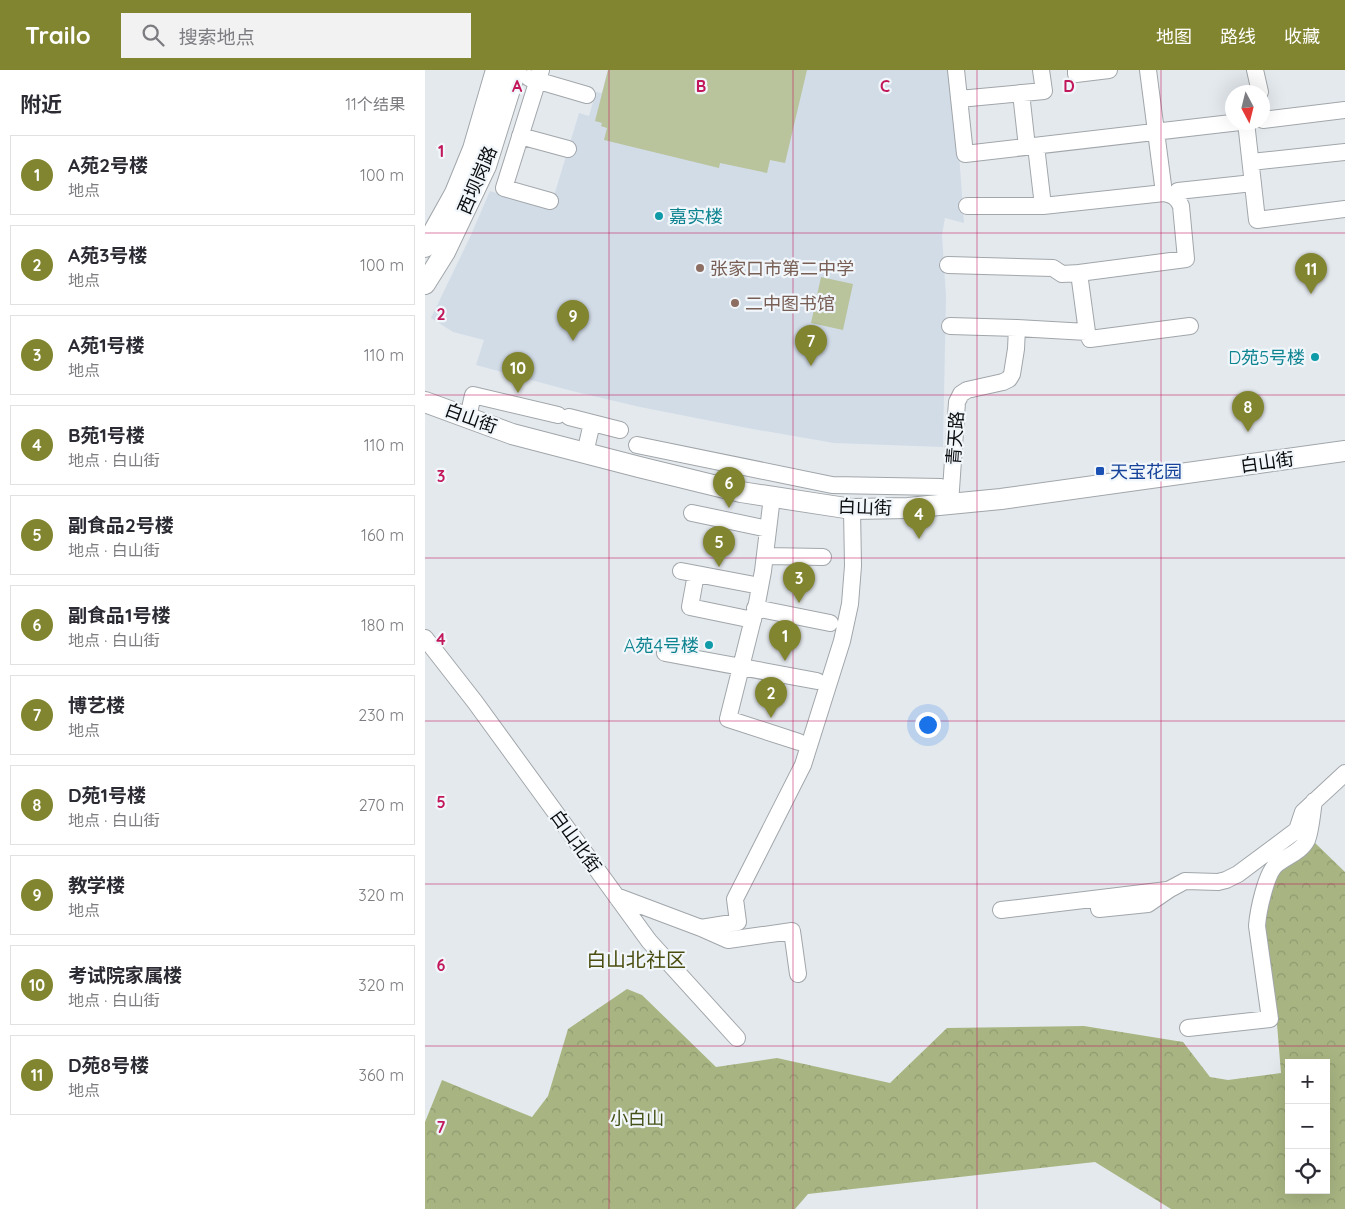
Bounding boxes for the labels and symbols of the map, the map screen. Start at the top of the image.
text: A [512,76,523,96]
text: B [696,76,706,96]
text: C [880,76,890,96]
text: D [1063,76,1075,96]
north arrow [1225,85,1270,130]
text: 1 [438,141,444,161]
street label: 西坝岗路 [452,142,502,218]
place label: 嘉实楼 [669,205,723,228]
marker: 嘉实楼 [653,210,665,222]
pin: 11 [1295,253,1327,294]
place label: 张家口市第二中学 [710,257,854,280]
marker: 张家口市第二中学 [694,262,706,274]
place label: 二中图书馆 [745,292,835,315]
marker: 二中图书馆 [729,297,741,309]
pin: 9 [557,300,589,341]
text: 2 [436,304,446,324]
pin: 7 [795,325,827,366]
place label: D苑5号楼 [1228,346,1305,369]
marker: D苑5号楼 [1309,351,1321,363]
pin: 10 [502,352,534,393]
pin: 8 [1232,391,1264,432]
street label: 白山街 [442,398,500,438]
street label: 青天路 [942,410,968,466]
street label: 白山街 [1239,447,1295,477]
place label: 天宝花园 [1110,460,1182,483]
marker: 天宝花园 [1094,465,1106,477]
text: 3 [437,466,445,486]
pin: 6 [713,467,745,508]
street label: 白山街 [838,495,892,519]
pin: 4 [903,498,935,539]
pin: 5 [703,526,735,567]
pin: 3 [783,562,815,603]
pin: 1 [769,620,801,661]
text: 4 [436,629,446,649]
place label: A苑4号楼 [624,634,699,657]
marker: A苑4号楼 [703,639,715,651]
pin: 2 [755,677,787,718]
your location [915,712,941,738]
text: 5 [436,792,446,812]
street label: 白山北街 [546,805,606,877]
district label: 白山北社区 [586,947,686,972]
text: 6 [437,955,446,975]
park label: 小白山 [610,1107,664,1130]
text: 7 [437,1117,446,1137]

